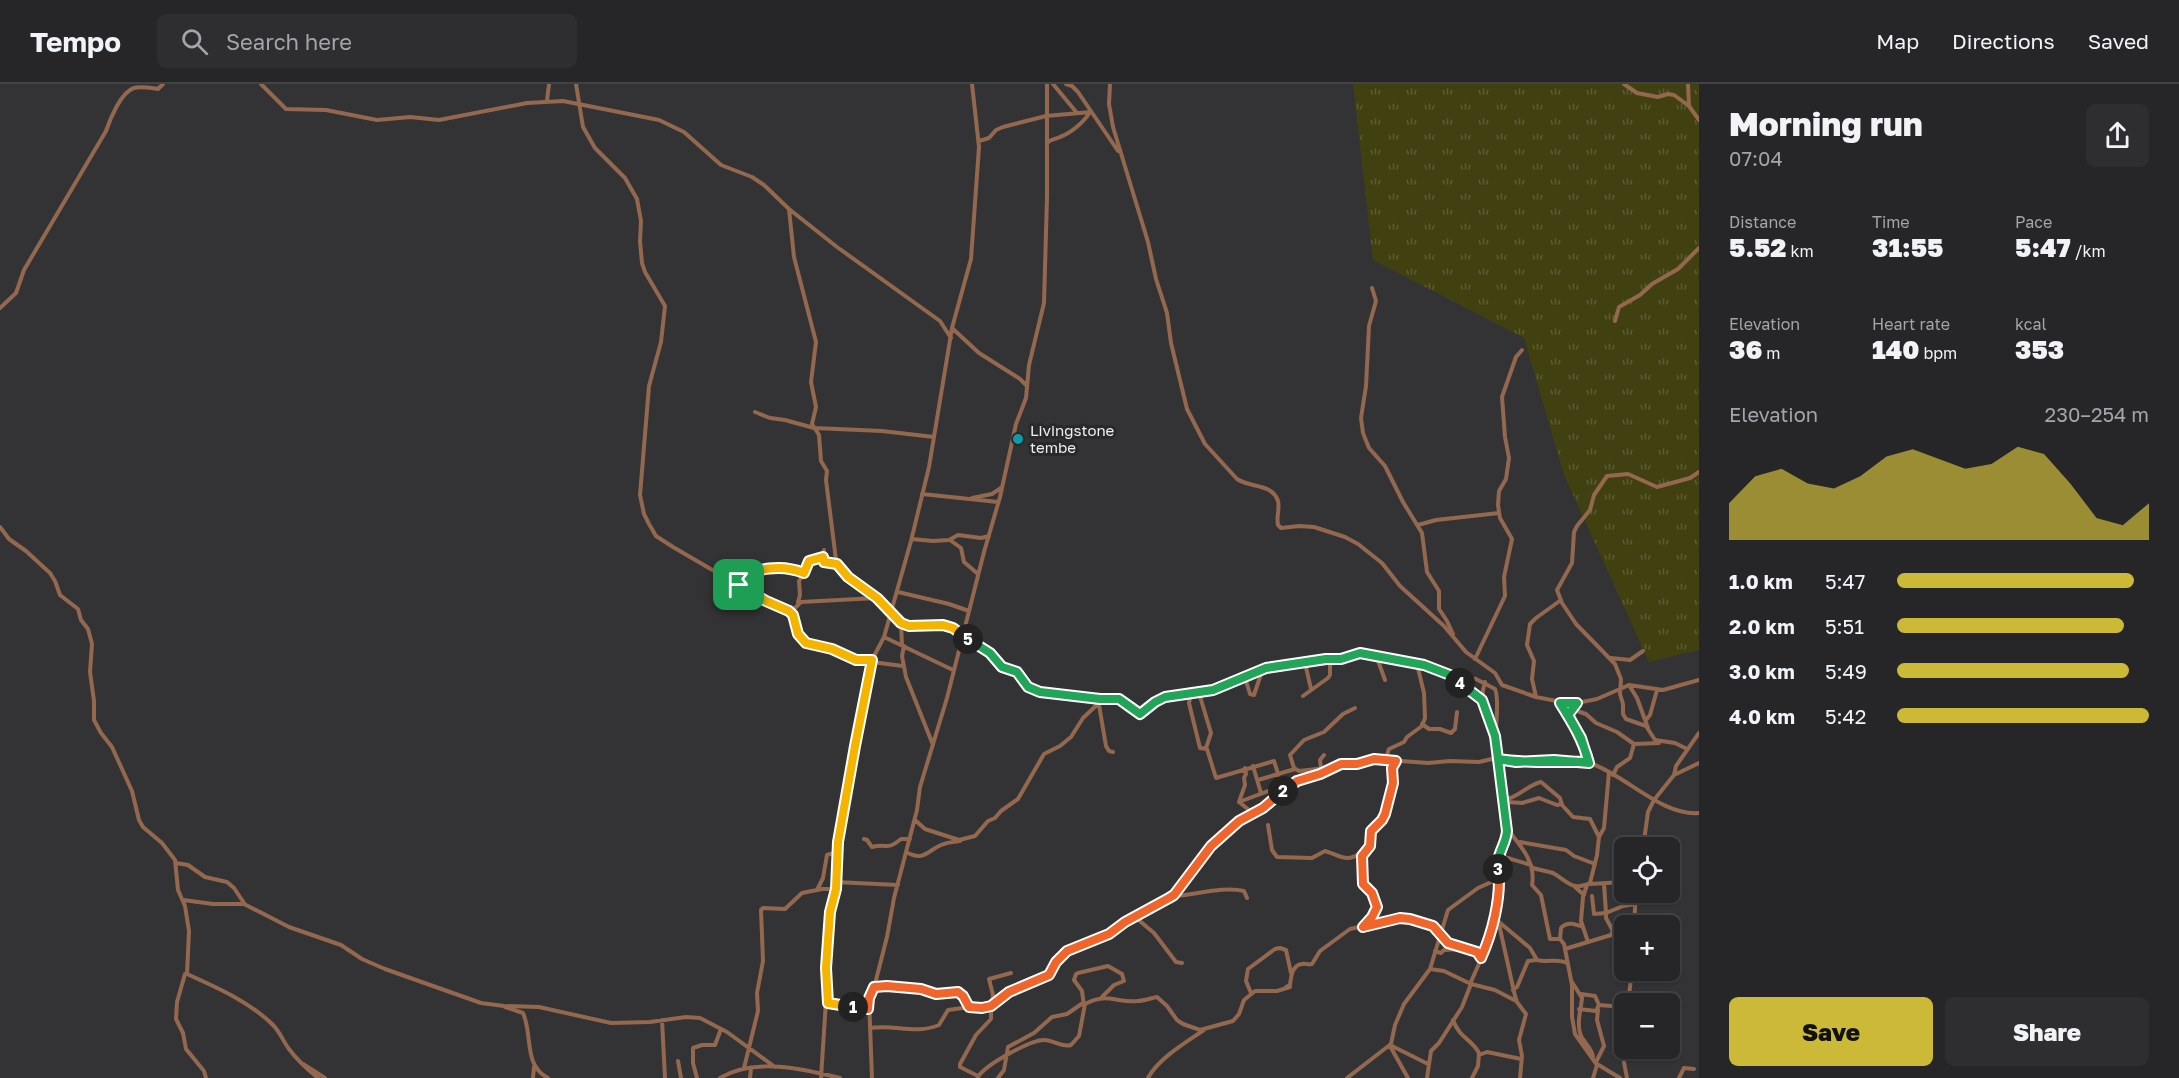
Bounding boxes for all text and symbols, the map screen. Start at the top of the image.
search box [157,14,577,68]
text: Tempo [30,25,121,58]
icon: search [178,25,211,58]
text: Search here [226,28,352,55]
text: Map [1876,28,1919,54]
text: Directions [1952,28,2055,54]
text: Saved [2088,28,2149,54]
text: Morning run [1729,104,1923,143]
button: share [2086,104,2149,167]
text: 07:04 [1729,146,1783,170]
text: Distance [1729,212,1796,232]
text: Time [1872,212,1910,232]
text: Pace [2015,212,2052,232]
text: 5.52 [1729,232,1786,263]
text: 31:55 [1872,232,1943,263]
text: 5:47 [2015,232,2071,263]
text: km [1786,241,1814,261]
text: /km [2071,241,2106,261]
text: Elevation [1729,314,1800,334]
text: Heart rate [1872,314,1950,334]
text: kcal [2015,314,2047,334]
text: 36 [1729,334,1762,365]
text: 140 [1872,334,1919,365]
text: 353 [2015,334,2064,365]
text: m [1762,343,1780,363]
text: bpm [1919,343,1957,363]
text: Elevation [1729,402,1818,426]
text: 230–254 m [2045,402,2149,426]
place label: Livingstone tembe [1030,421,1115,456]
marker: Livingstone tembe [1011,432,1025,446]
pin [713,559,764,610]
icon: arrive [722,568,755,601]
text: 1.0 km [1729,569,1793,593]
text: 5:47 [1825,569,1865,593]
text: 2.0 km [1729,614,1795,638]
text: 5:51 [1825,614,1864,638]
pin: 5 [953,624,983,654]
text: 5 [963,629,973,649]
text: 3.0 km [1729,659,1795,683]
text: 5:49 [1825,659,1867,683]
pin: 4 [1445,668,1475,698]
text: 4 [1455,673,1465,693]
text: 4.0 km [1729,704,1795,728]
text: 5:42 [1825,704,1866,728]
pin: 2 [1268,776,1298,806]
text: 2 [1278,781,1288,801]
map controls [1614,837,1680,1059]
button: locate [1614,837,1680,903]
pin: 3 [1483,854,1513,884]
text: 3 [1493,859,1503,879]
button: + [1614,915,1680,981]
pin: 1 [838,992,868,1022]
button: − [1614,993,1680,1059]
text: 1 [849,997,857,1017]
button: Save [1729,997,1933,1066]
button: Share [1945,997,2149,1066]

